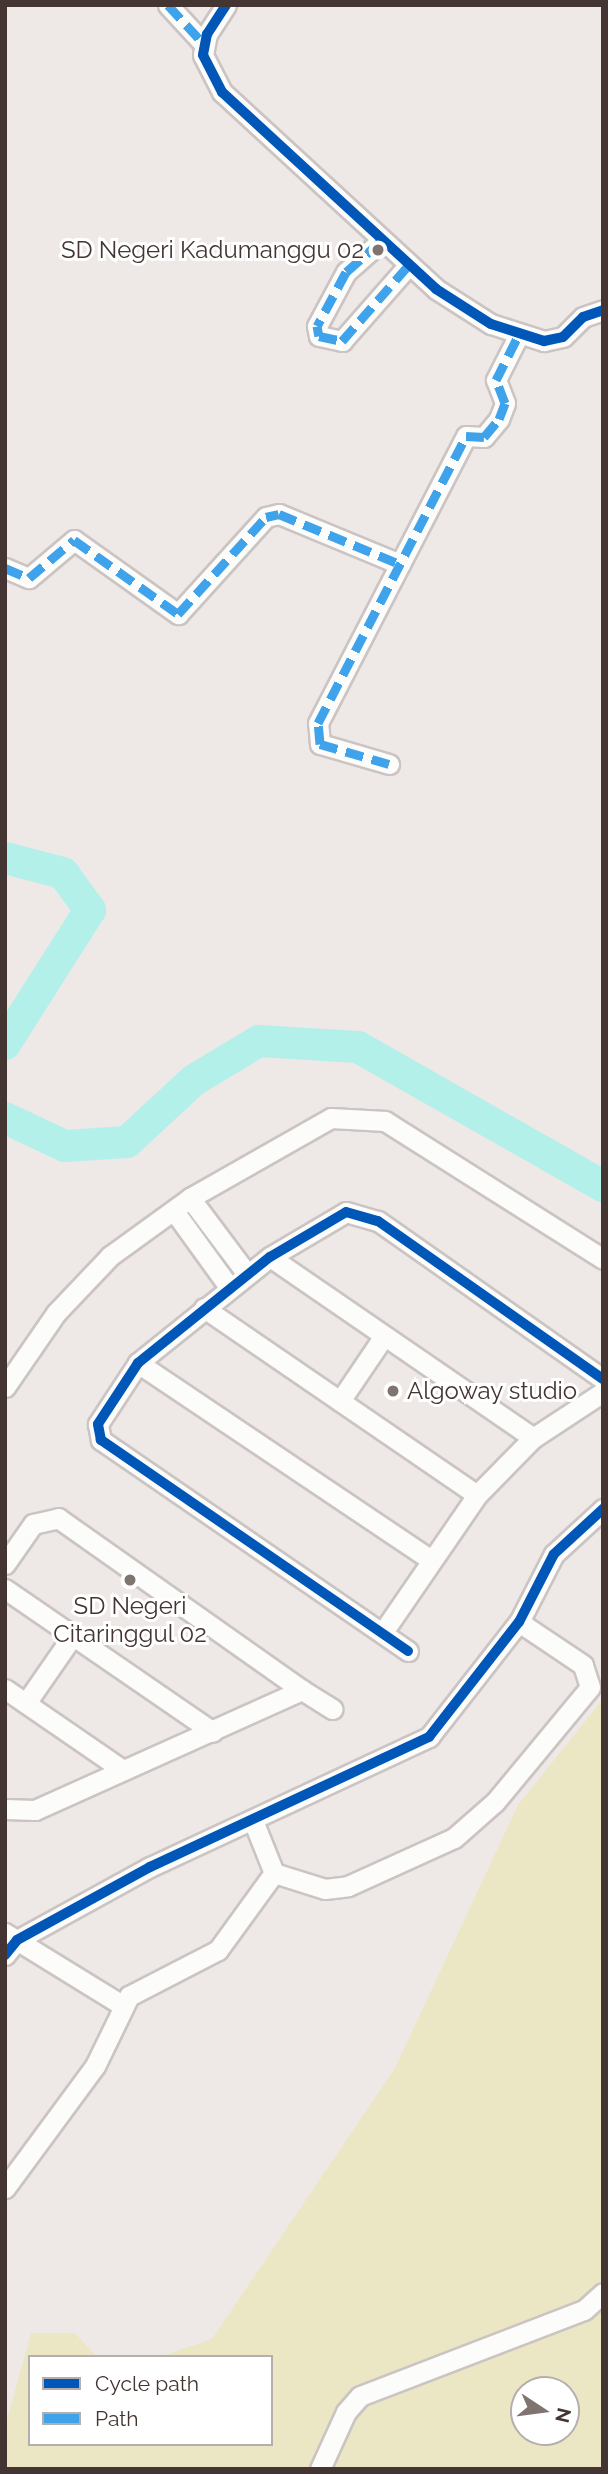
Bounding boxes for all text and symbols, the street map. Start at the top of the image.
place label: SD Negeri Kadumanggu 02 [61,236,364,264]
marker: SD Negeri Kadumanggu 02 [370,242,386,258]
place label: Algoway studio [407,1377,578,1405]
marker: Algoway studio [385,1383,401,1399]
marker: SD Negeri Citaringgul 02 [122,1572,138,1588]
place label: SD Negeri Citaringgul 02 [53,1592,207,1648]
legend [28,2355,273,2446]
text: Cycle path [95,2371,199,2396]
north arrow [510,2376,580,2446]
text: Path [95,2406,139,2431]
text: N [551,2406,576,2425]

